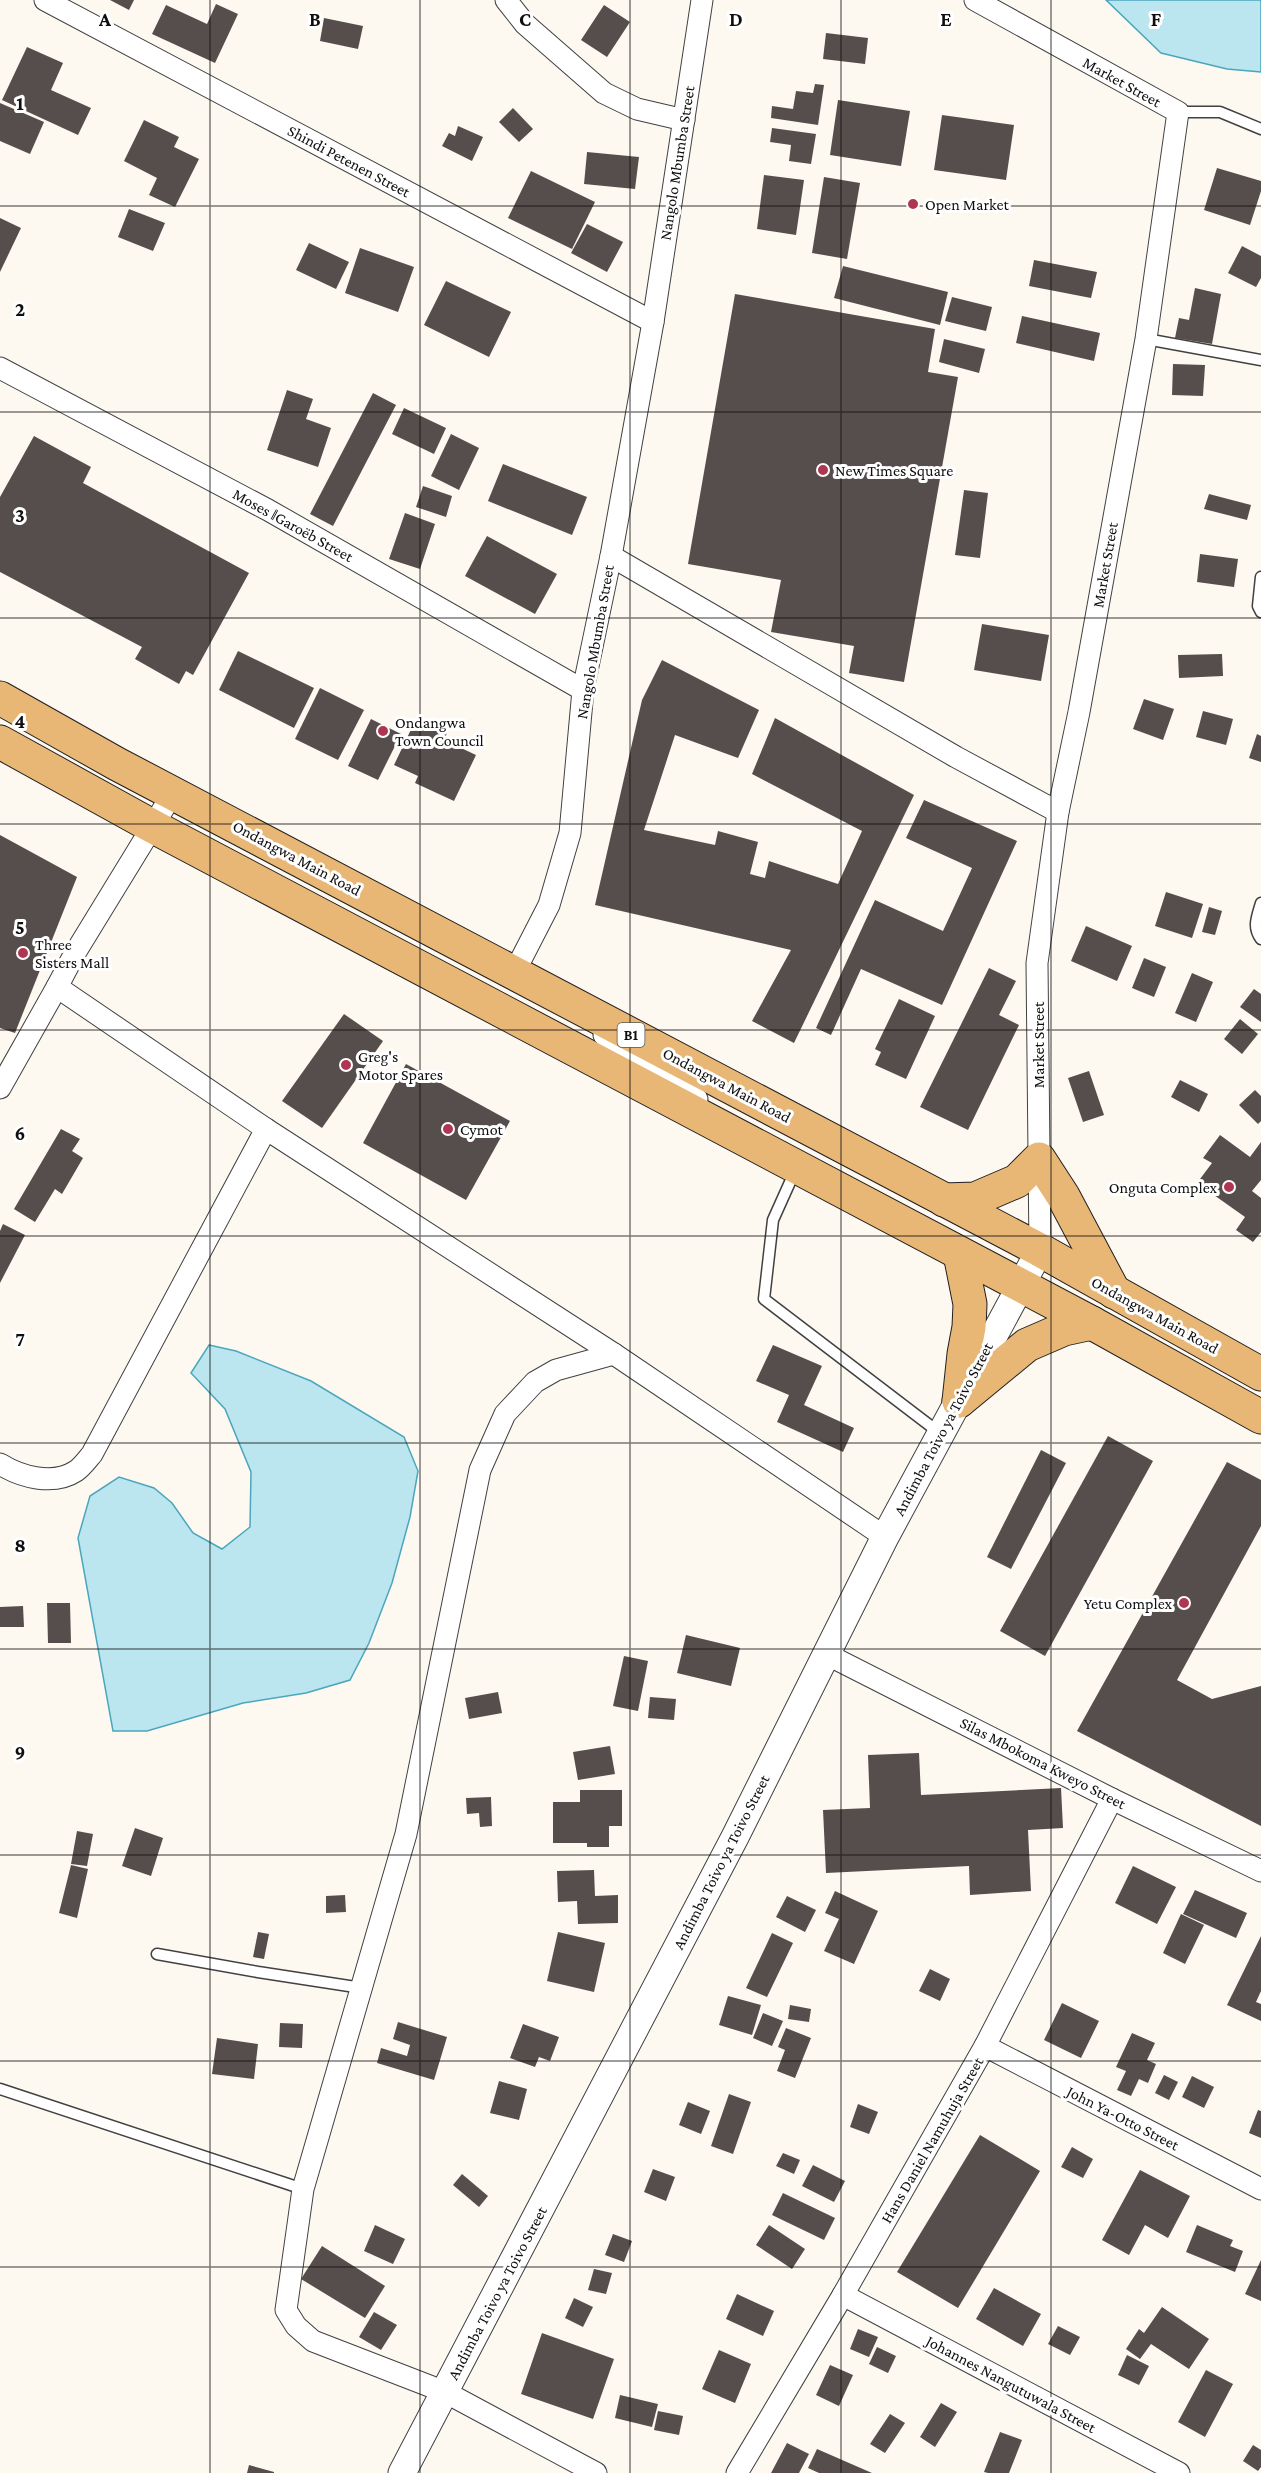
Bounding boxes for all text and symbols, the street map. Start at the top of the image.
text: A [98,8,112,30]
text: B [309,8,321,30]
text: C [519,8,531,30]
text: D [729,8,743,30]
text: E [940,8,952,30]
text: F [1151,8,1162,30]
street label: Market Street [1080,54,1165,111]
street label: Nangolo Mbumba Street [656,84,699,242]
text: 1 [16,92,24,114]
street label: Shindi Petenen Street [285,122,414,201]
place label: Open Market [925,196,1010,214]
marker: Open Market [906,197,920,211]
text: 2 [15,298,25,320]
place label: New Times Square [835,462,953,480]
marker: New Times Square [816,463,830,477]
street label: Moses ǁGaroëb Street [230,485,357,565]
text: 3 [15,504,25,526]
street label: Market Street [1089,520,1121,609]
street label: Nangolo Mbumba Street [573,563,618,721]
text: 4 [15,710,26,732]
place label: Ondangwa Town Council [395,714,484,749]
marker: Ondangwa Town Council [376,724,390,738]
street label: Ondangwa Main Road [230,817,364,900]
text: 5 [15,916,25,938]
place label: Three Sisters Mall [35,936,109,971]
marker: Three Sisters Mall [16,946,30,960]
street label: Market Street [1030,1001,1047,1088]
road number: B1 [618,1023,644,1047]
street label: Ondangwa Main Road [660,1044,794,1127]
place label: Greg's Motor Spares [358,1048,443,1084]
marker: Greg's Motor Spares [339,1058,353,1072]
place label: Cymot [460,1121,504,1139]
text: 6 [15,1122,25,1144]
marker: Cymot [441,1122,455,1136]
place label: Onguta Complex [1109,1179,1217,1197]
marker: Onguta Complex [1222,1180,1236,1194]
street label: Ondangwa Main Road [1088,1273,1222,1358]
text: 7 [15,1328,25,1350]
street label: Andimba Toivo ya Toivo Street [890,1339,997,1519]
text: 8 [14,1534,26,1556]
place label: Yetu Complex [1084,1595,1172,1613]
marker: Yetu Complex [1177,1596,1191,1610]
street label: Silas Mbokoma Kweyo Street [957,1714,1129,1813]
text: 9 [15,1741,25,1763]
street label: Andimba Toivo ya Toivo Street [669,1771,774,1953]
street label: Hans Daniel Namuhuja Street [877,2053,988,2227]
street label: John Ya-Otto Street [1062,2082,1182,2155]
street label: Andimba Toivo ya Toivo Street [444,2203,551,2383]
street label: Johannes Nangutuwala Street [921,2331,1099,2437]

